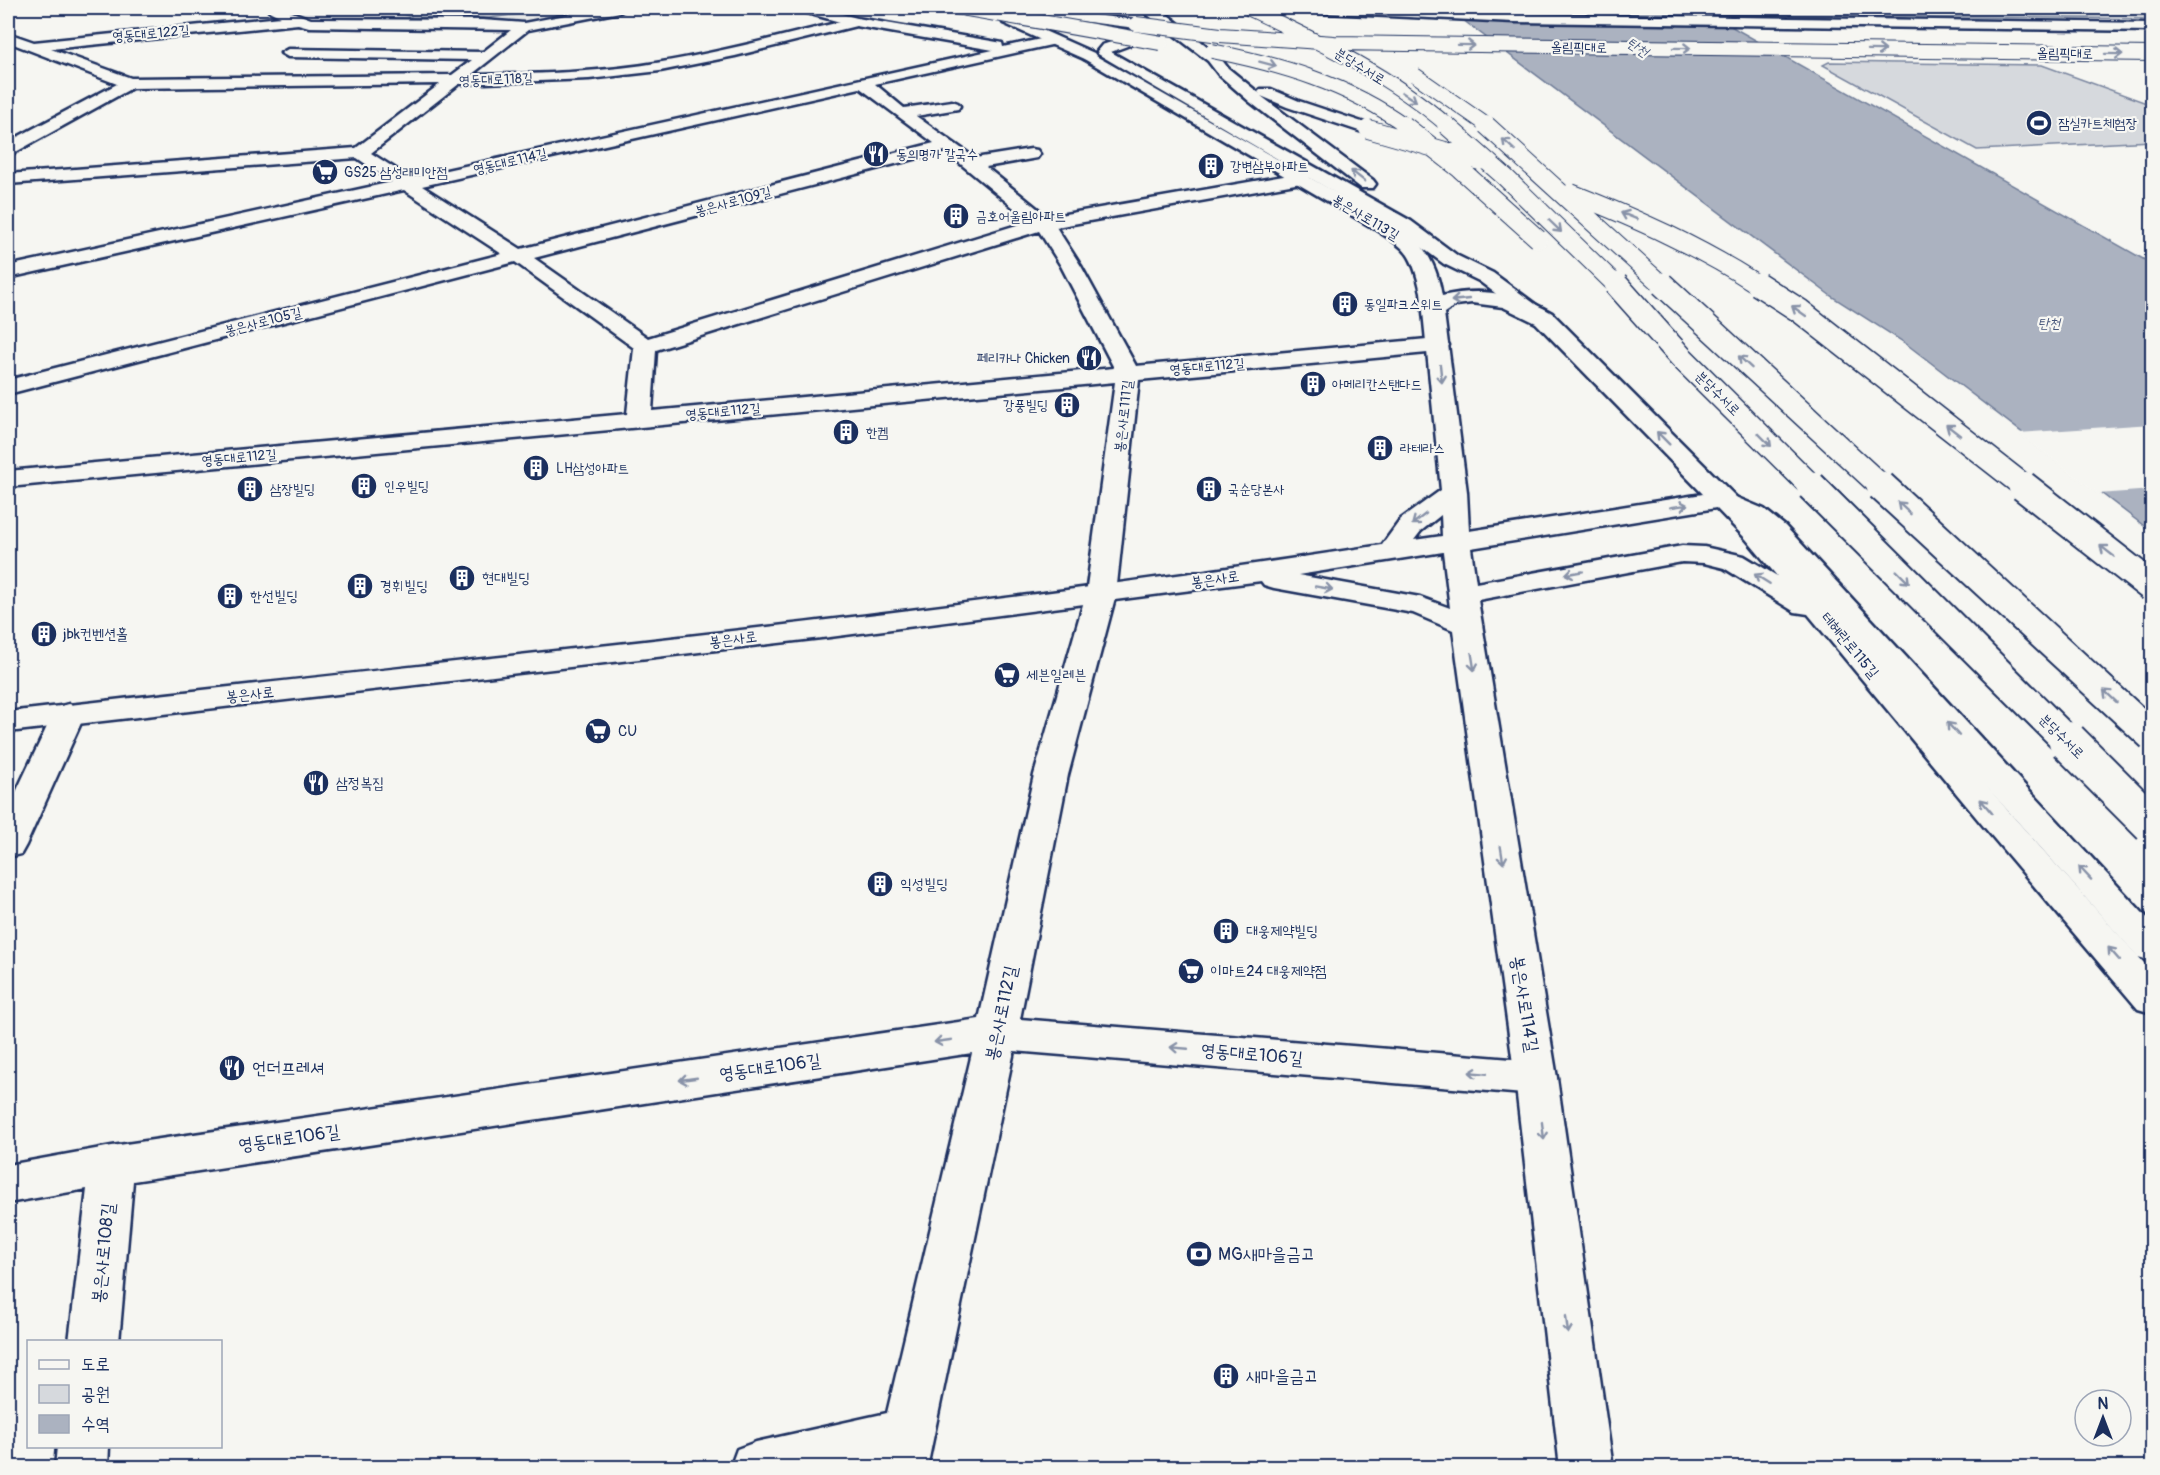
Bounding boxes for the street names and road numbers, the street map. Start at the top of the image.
street label: 영동대로122길 [112,22,191,45]
street label: 올림픽대로 [1551,39,1607,56]
street label: 분당수서로 [1331,44,1388,89]
street label: 올림픽대로 [2037,45,2093,62]
street label: 영동대로118길 [459,70,534,89]
street label: 영동대로114길 [471,145,549,178]
street label: 봉은사로109길 [693,183,774,220]
street label: 봉은사로113길 [1329,191,1403,244]
street label: 봉은사로105길 [223,304,304,339]
street label: 영동대로112길 [1169,355,1246,378]
street label: 분당수서로 [1692,367,1744,419]
street label: 봉은사로111길 [1111,378,1136,453]
street label: 영동대로112길 [685,400,762,423]
street label: 영동대로112길 [201,446,278,469]
street label: 봉은사로 [1190,567,1240,592]
street label: 테헤란로115길 [1817,608,1883,682]
street label: 봉은사로 [708,627,758,652]
street label: 봉은사로 [225,683,275,706]
street label: 분당수서로 [2036,710,2088,762]
street label: 봉은사로114길 [1506,954,1544,1054]
street label: 봉은사로112길 [980,963,1023,1063]
street label: 영동대로106길 [1200,1039,1304,1070]
street label: 영동대로106길 [718,1049,823,1086]
street label: 영동대로106길 [237,1120,342,1157]
street label: 봉은사로108길 [87,1201,120,1304]

